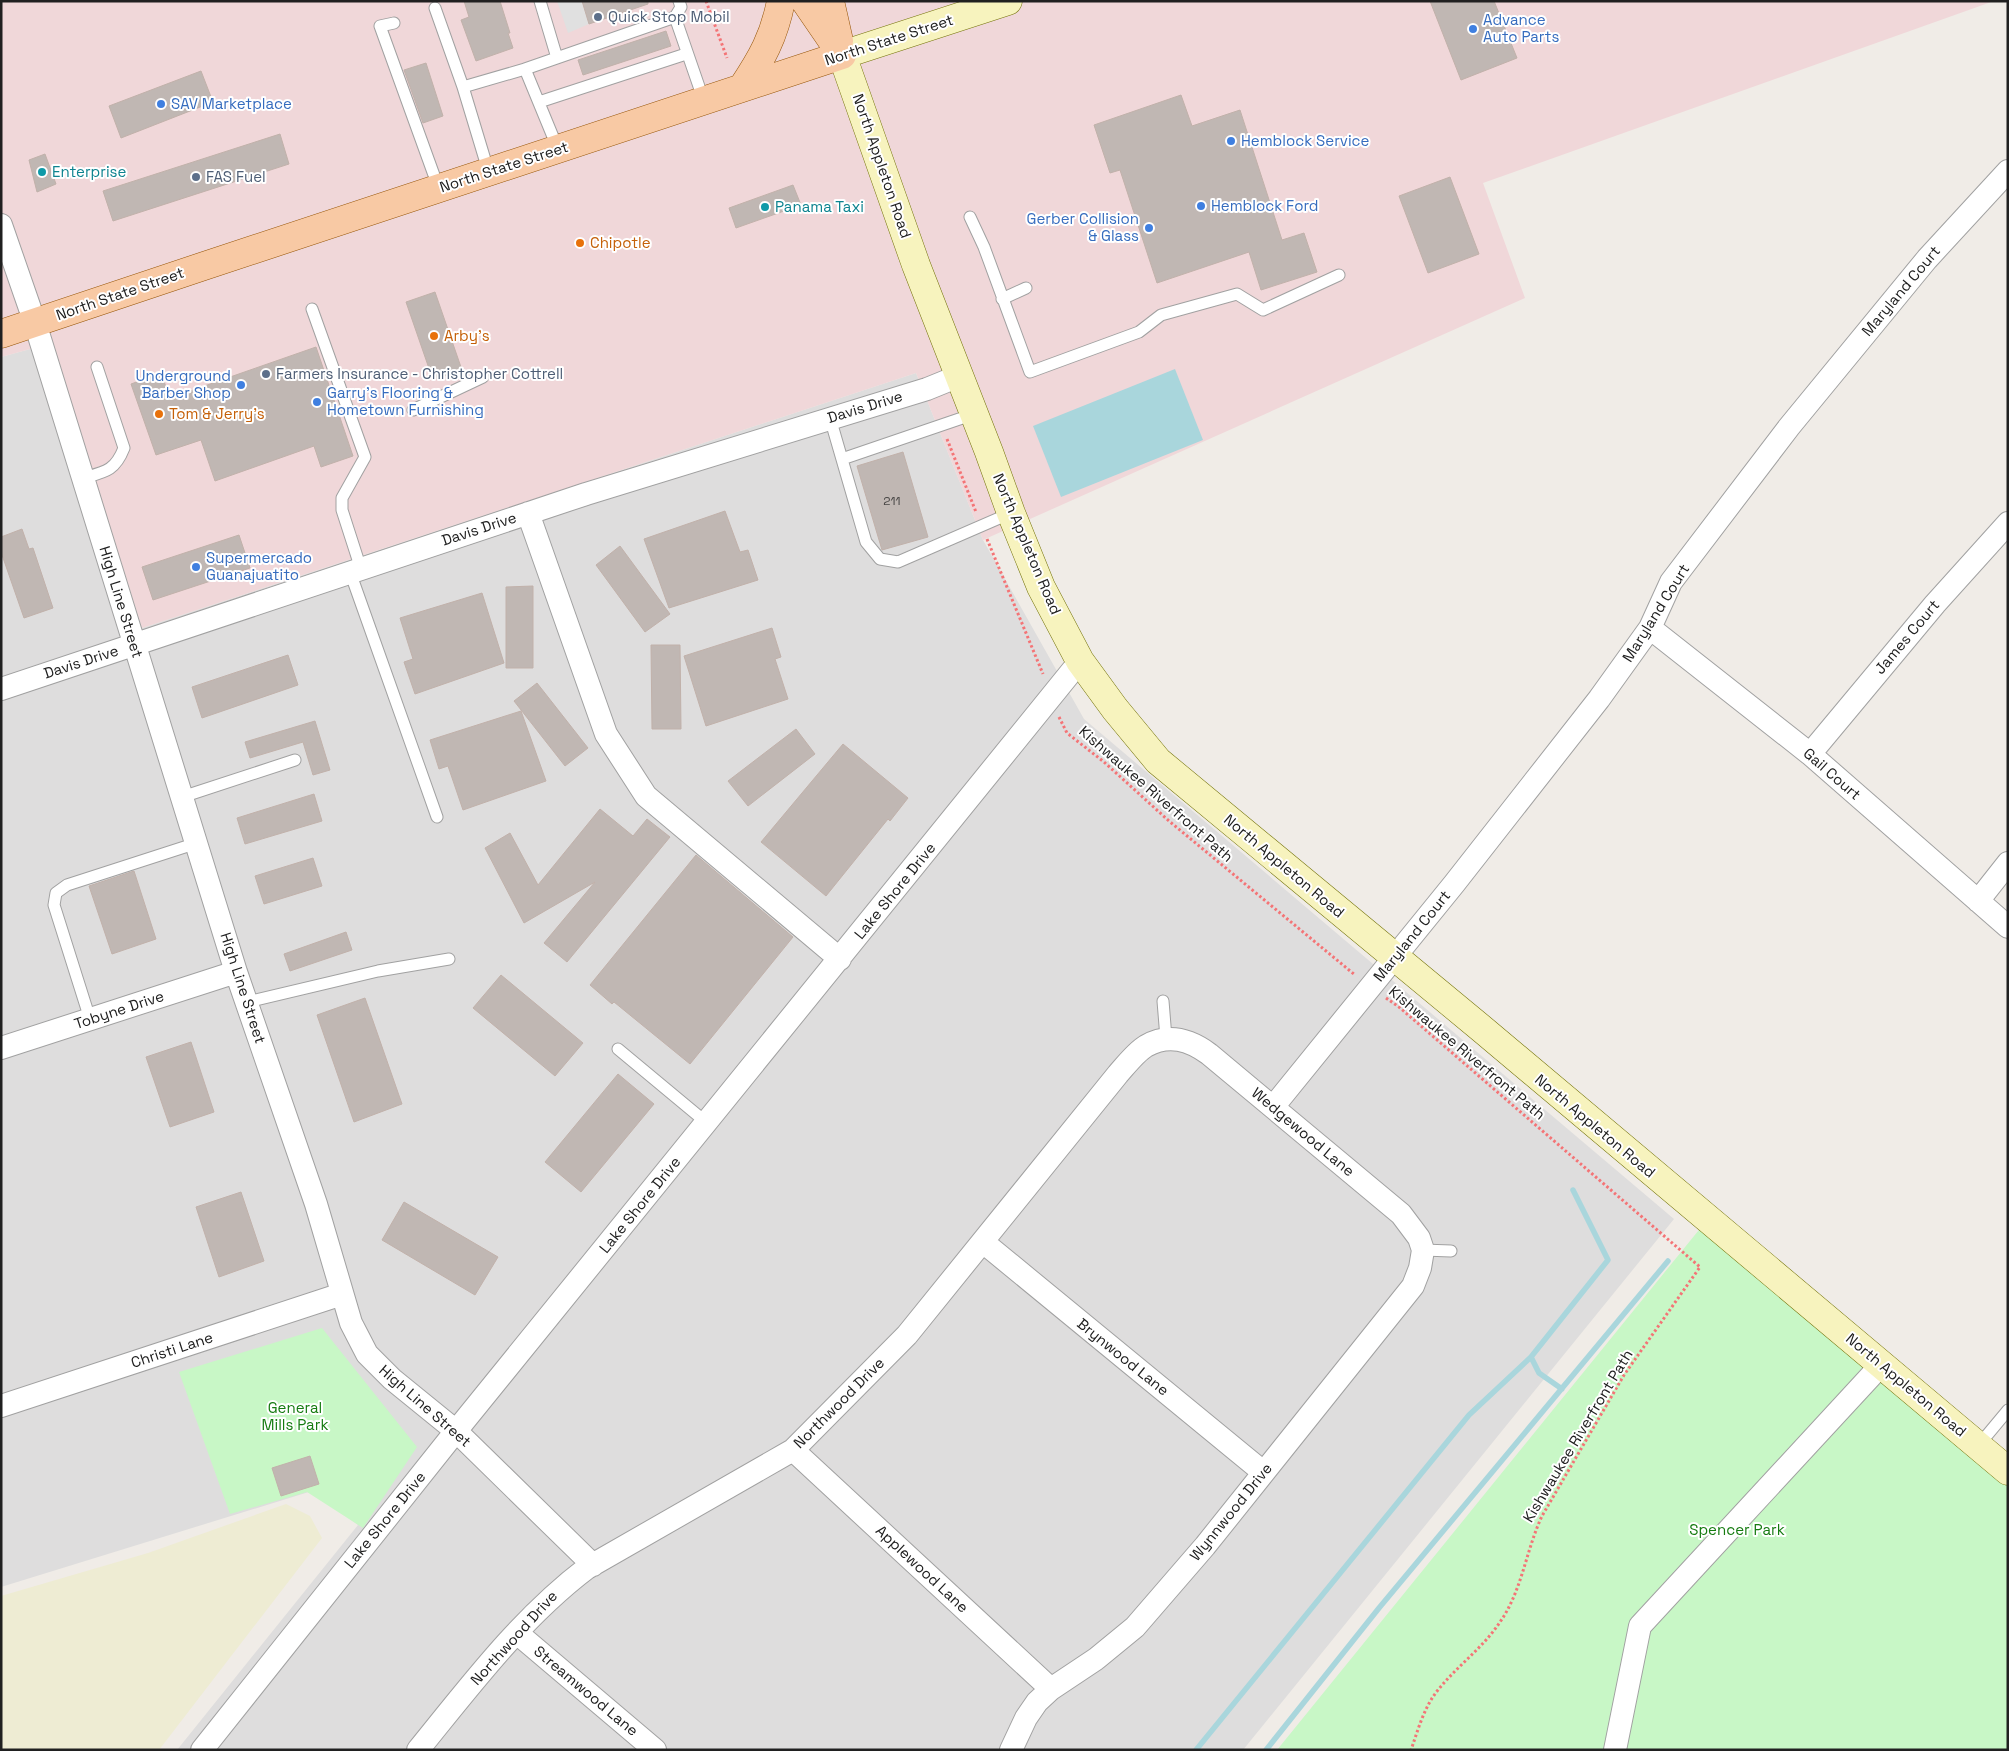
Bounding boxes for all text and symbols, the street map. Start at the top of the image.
place label: Quick Stop Mobil [608,7,730,26]
street label: North State Street [822,10,956,69]
place label: Advance Auto Parts [1483,10,1559,46]
marker: Quick Stop Mobil [592,11,604,23]
marker: Advance Auto Parts [1467,23,1479,35]
street label: North Appleton Road [849,91,916,241]
place label: SAV Marketplace [171,94,292,113]
marker: SAV Marketplace [155,98,167,110]
place label: Hemblock Service [1241,131,1370,150]
marker: Hemblock Service [1225,135,1237,147]
street label: North State Street [437,137,571,196]
place label: Enterprise [52,162,126,181]
marker: Enterprise [36,166,48,178]
place label: FAS Fuel [206,167,266,186]
marker: FAS Fuel [190,171,202,183]
place label: Hemblock Ford [1211,196,1318,215]
place label: Panama Taxi [775,197,864,216]
marker: Hemblock Ford [1195,200,1207,212]
marker: Panama Taxi [759,201,771,213]
place label: Gerber Collision & Glass [1027,209,1139,245]
marker: Gerber Collision & Glass [1143,222,1155,234]
place label: Chipotle [590,233,651,252]
marker: Chipotle [574,237,586,249]
street label: Maryland Court [1857,242,1944,340]
street label: North State Street [53,263,186,324]
place label: Arby's [444,326,490,345]
marker: Arby's [428,330,440,342]
place label: Farmers Insurance - Christopher Cottrell [276,364,563,383]
place label: Underground Barber Shop [136,366,231,402]
marker: Farmers Insurance - Christopher Cottrell [260,368,272,380]
marker: Underground Barber Shop [235,379,247,391]
place label: Garry's Flooring & Hometown Furnishing [327,383,484,419]
street label: Davis Drive [825,386,905,427]
marker: Garry's Flooring & Hometown Furnishing [311,396,323,408]
place label: Tom & Jerry's [169,404,265,423]
marker: Tom & Jerry's [153,408,165,420]
street label: North Appleton Road [989,470,1066,617]
house number: 211 [883,493,901,509]
street label: Davis Drive [439,507,519,550]
street label: High Line Street [95,544,148,660]
place label: Supermercado Guanajuatito [206,548,312,584]
street label: Maryland Court [1618,560,1693,665]
marker: Supermercado Guanajuatito [190,561,202,573]
street label: James Court [1870,596,1943,678]
street label: Davis Drive [41,640,121,683]
street label: Kishwaukee Riverfront Path [1075,721,1237,866]
street label: Gail Court [1800,743,1865,804]
street label: North Appleton Road [1220,810,1348,922]
street label: Lake Shore Drive [850,838,939,943]
street label: Maryland Court [1369,886,1454,985]
street label: High Line Street [217,930,270,1046]
street label: Kishwaukee Riverfront Path [1385,982,1549,1124]
street label: Tobyne Drive [72,986,166,1033]
street label: North Appleton Road [1531,1070,1659,1182]
street label: Wedgewood Lane [1248,1083,1359,1180]
street label: Lake Shore Drive [595,1152,684,1257]
street label: Brynwood Lane [1074,1314,1173,1400]
street label: Christi Lane [128,1327,215,1372]
street label: North Appleton Road [1842,1329,1970,1441]
street label: Kishwaukee Riverfront Path [1518,1346,1637,1526]
street label: Northwood Drive [789,1353,888,1452]
street label: High Line Street [375,1360,475,1451]
park label: General Mills Park [262,1398,328,1434]
street label: Wynnwood Drive [1185,1459,1276,1564]
street label: Lake Shore Drive [340,1467,429,1572]
park label: Spencer Park [1689,1520,1785,1539]
street label: Applewood Lane [872,1521,973,1617]
street label: Northwood Drive [466,1586,561,1689]
street label: Streamwood Lane [530,1641,643,1740]

